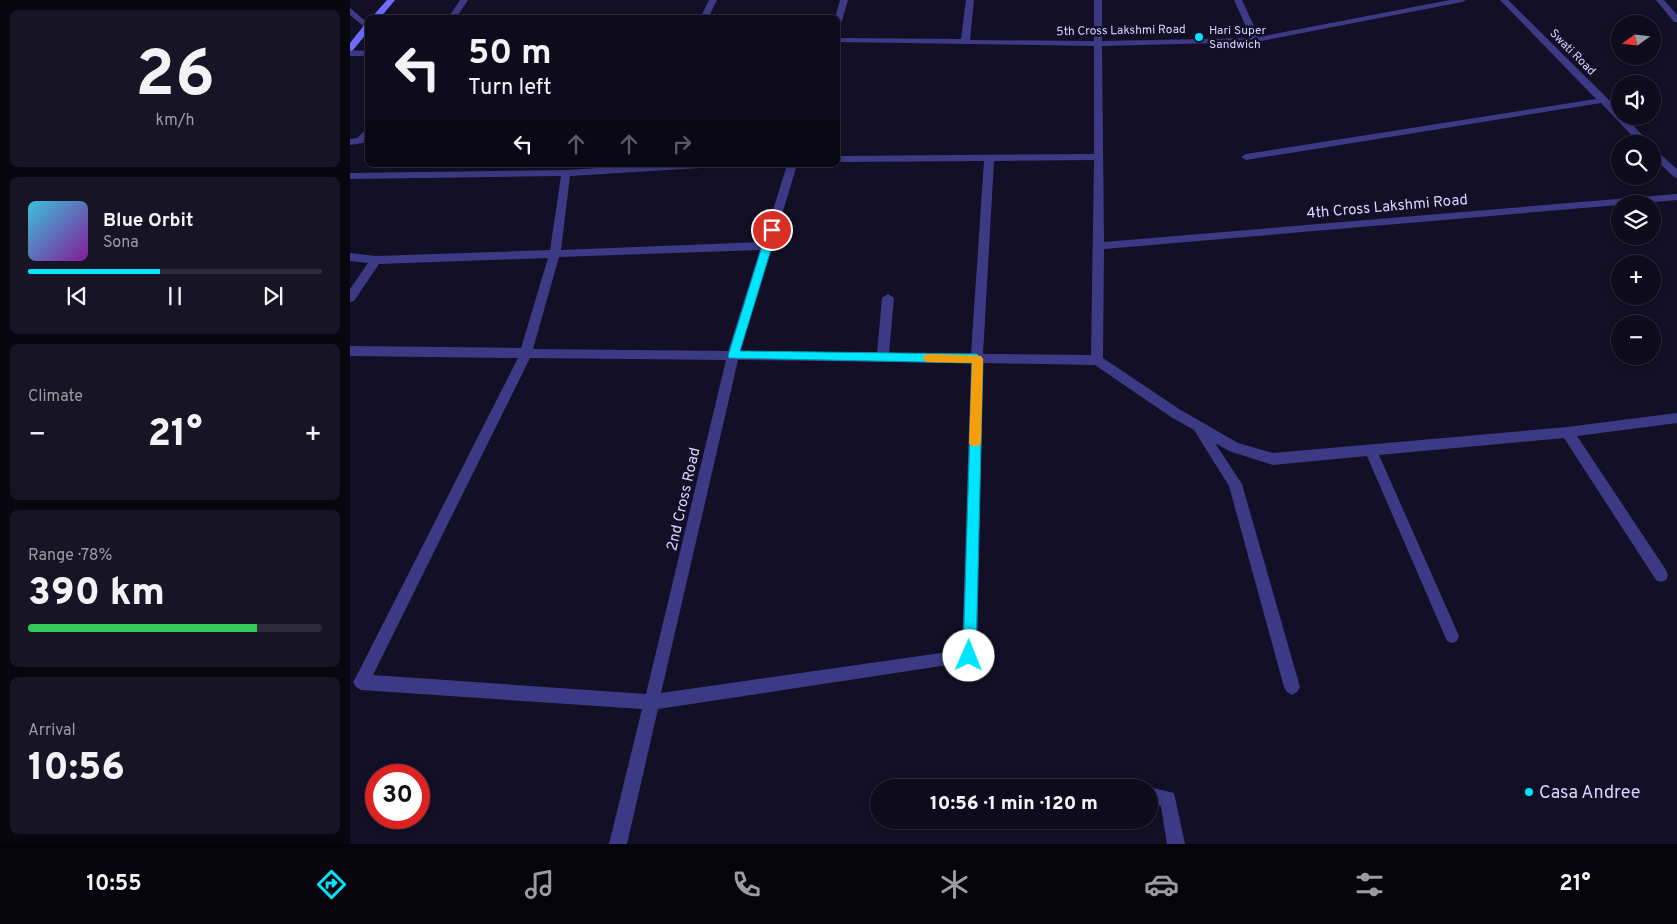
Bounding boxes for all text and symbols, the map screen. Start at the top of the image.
north arrow [1611,15,1661,65]
map controls [1611,15,1661,365]
street label: 5th Cross Lakshmi Road [1056,22,1186,40]
place label: Hari Super Sandwich [1209,23,1267,53]
street label: Swati Road [1546,26,1599,79]
marker: Hari Super Sandwich [1193,31,1205,43]
text: 50 m [468,32,552,76]
icon: left [385,35,450,100]
text: 26 [135,37,215,119]
text: Turn left [468,75,551,102]
button: sound [1611,75,1661,125]
text: km/h [156,111,194,131]
icon: left [509,130,537,158]
icon: ahead [562,130,590,158]
icon: ahead [615,130,643,158]
icon: right [668,130,696,158]
button: search [1611,135,1661,185]
street label: 4th Cross Lakshmi Road [1306,191,1469,224]
button: layers [1611,195,1661,245]
text: Blue Orbit [103,209,193,233]
pin [751,209,793,251]
icon: arrive [758,216,786,244]
text: Sona [103,233,139,253]
button: + [1611,255,1661,305]
icon: previous [63,282,91,310]
icon: pause [161,282,189,310]
icon: next [259,282,287,310]
button: − [1611,315,1661,365]
text: Climate [28,387,83,407]
text: 21° [148,411,202,460]
text: − [28,418,46,454]
text: + [304,418,322,454]
street label: 2nd Cross Road [663,446,706,553]
text: Range · 78% [28,546,112,566]
text: 390 km [28,570,165,619]
position arrow [942,629,994,681]
text: Arrival [28,721,76,741]
text: 10:56 [28,745,125,794]
speed limit sign: 30 [365,764,430,829]
place label: Casa Andree [1539,782,1640,805]
marker: Casa Andree [1523,786,1535,798]
text: 10:56 · 1 min · 120 m [930,792,1098,816]
icon: directions [314,867,349,902]
icon: music [522,867,557,902]
icon: phone [729,867,764,902]
icon: climate [937,867,972,902]
icon: car [1144,867,1179,902]
icon: filters [1352,867,1387,902]
text: 10:55 [86,871,142,898]
text: 21° [1559,871,1591,898]

